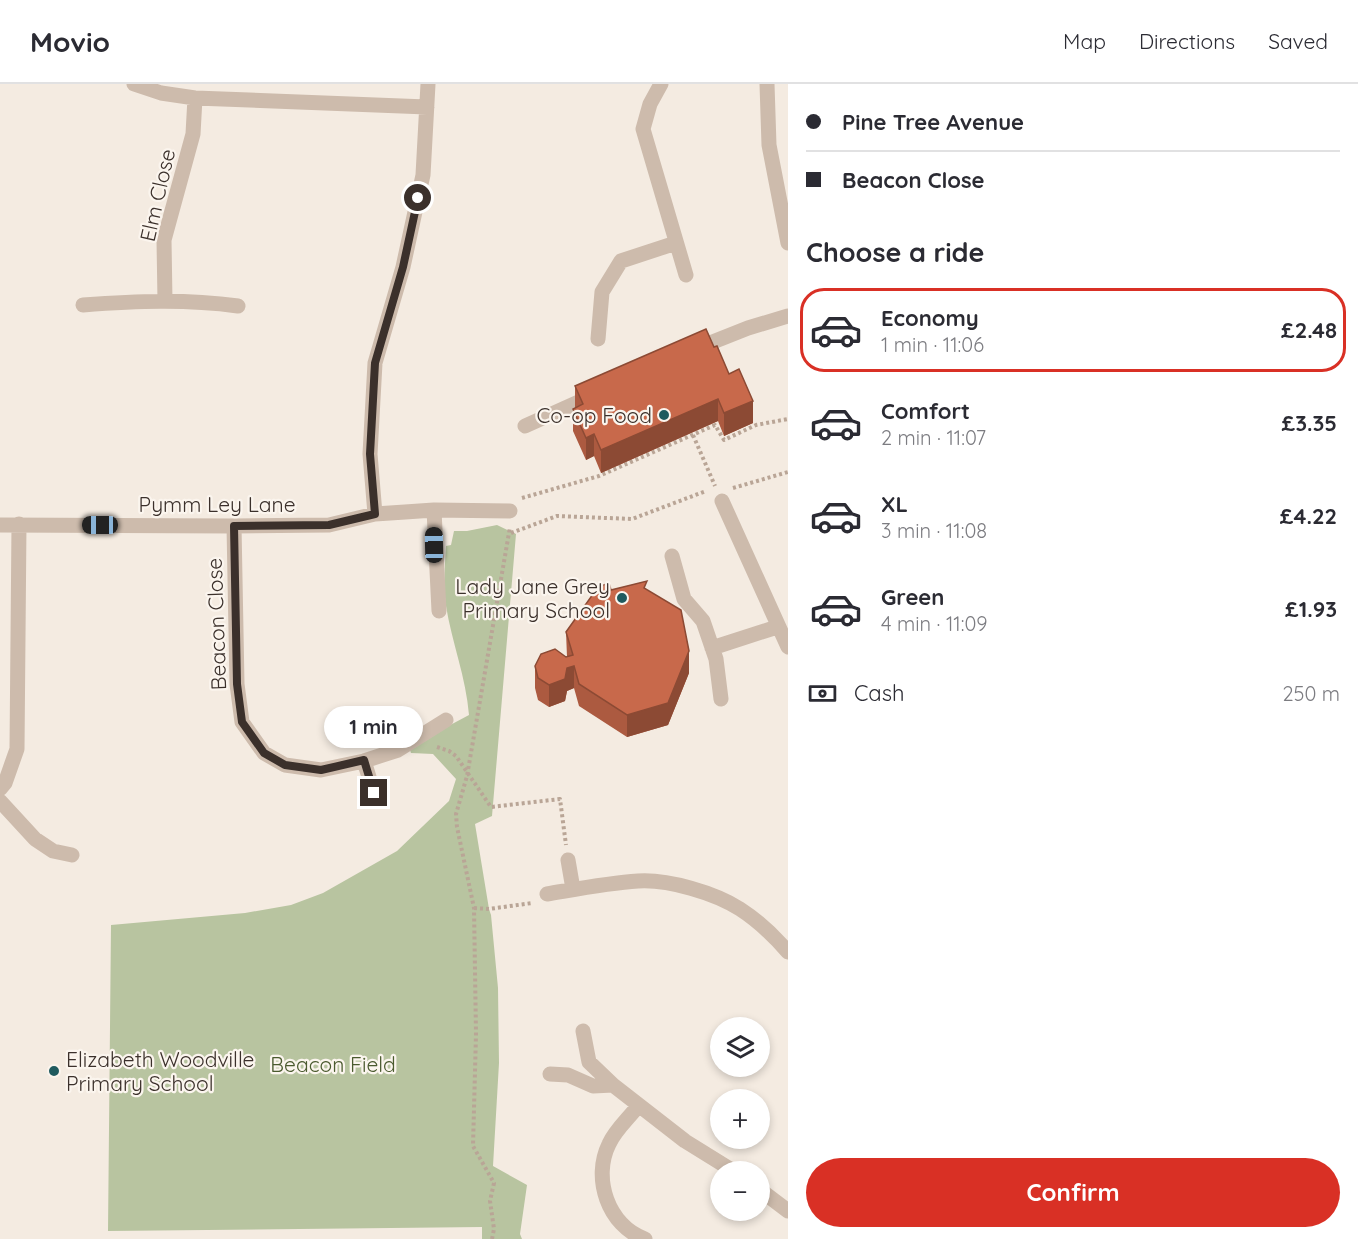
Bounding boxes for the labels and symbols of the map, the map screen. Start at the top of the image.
street label: Elm Close [134,146,180,244]
route start [404,184,431,211]
place label: Co-op Food [537,402,652,428]
marker: Co-op Food [657,408,671,422]
street label: Pymm Ley Lane [138,491,296,517]
car [82,516,118,534]
car [425,527,443,563]
street label: Beacon Close [201,557,231,691]
place label: Lady Jane Grey Primary School [455,573,610,623]
marker: Lady Jane Grey Primary School [615,591,629,605]
callout: 1 min [324,706,424,748]
route end [360,779,387,806]
place label: Elizabeth Woodville Primary School [66,1046,254,1096]
park label: Beacon Field [270,1051,396,1077]
marker: Elizabeth Woodville Primary School [47,1064,61,1078]

